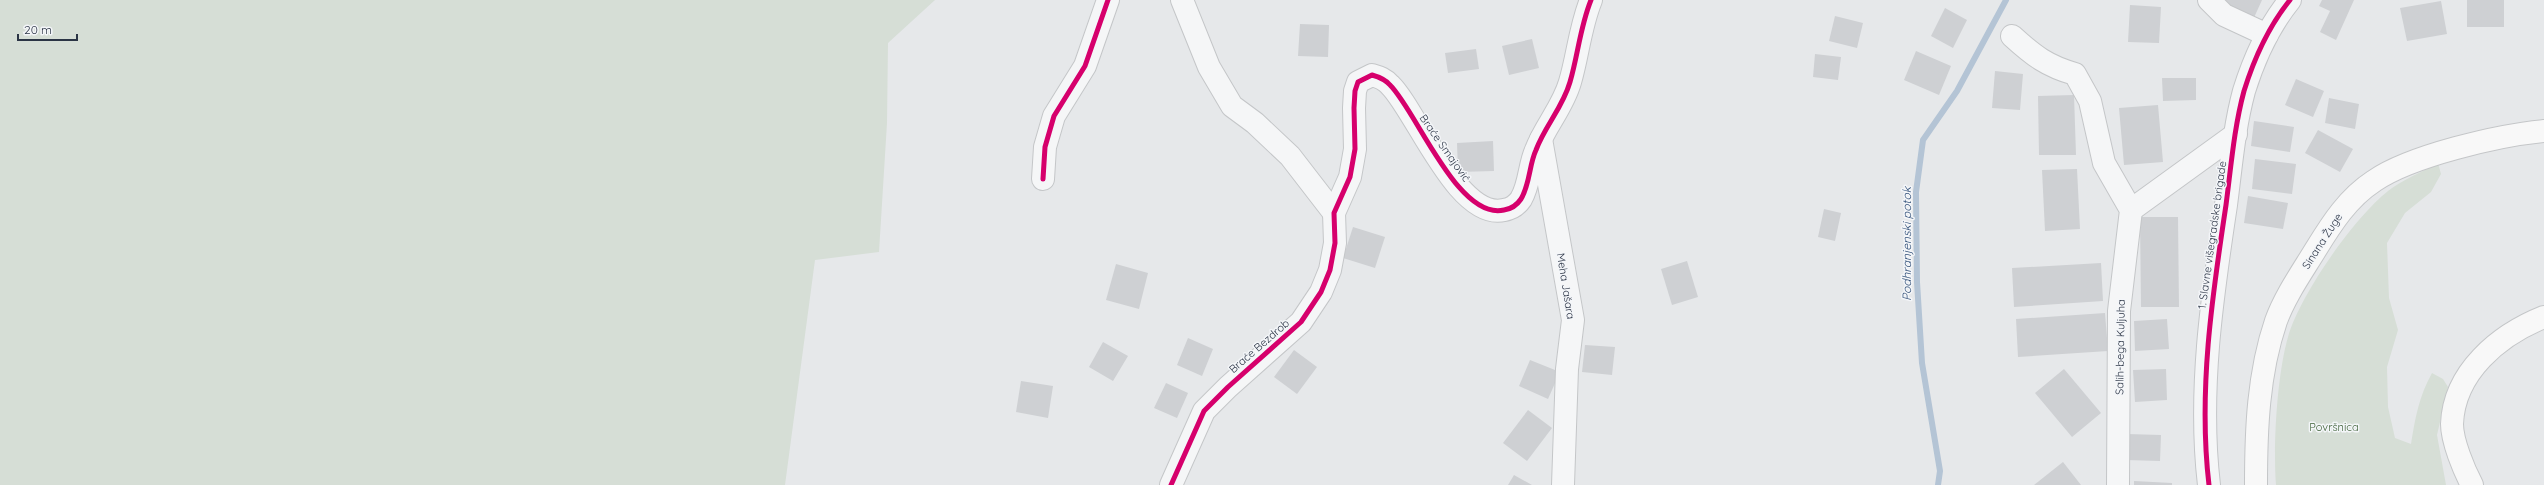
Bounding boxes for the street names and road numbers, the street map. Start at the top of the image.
street label: Braće Smajović [1417,112,1474,185]
street label: 1. Slavne višegradske brigade [2195,160,2229,310]
street label: Sinana Žuge [2299,210,2345,272]
street label: Meha Jašara [1554,252,1578,320]
street label: Salih-bega Kuljuha [2112,299,2128,395]
street label: Braće Bezdrob [1226,316,1292,376]

